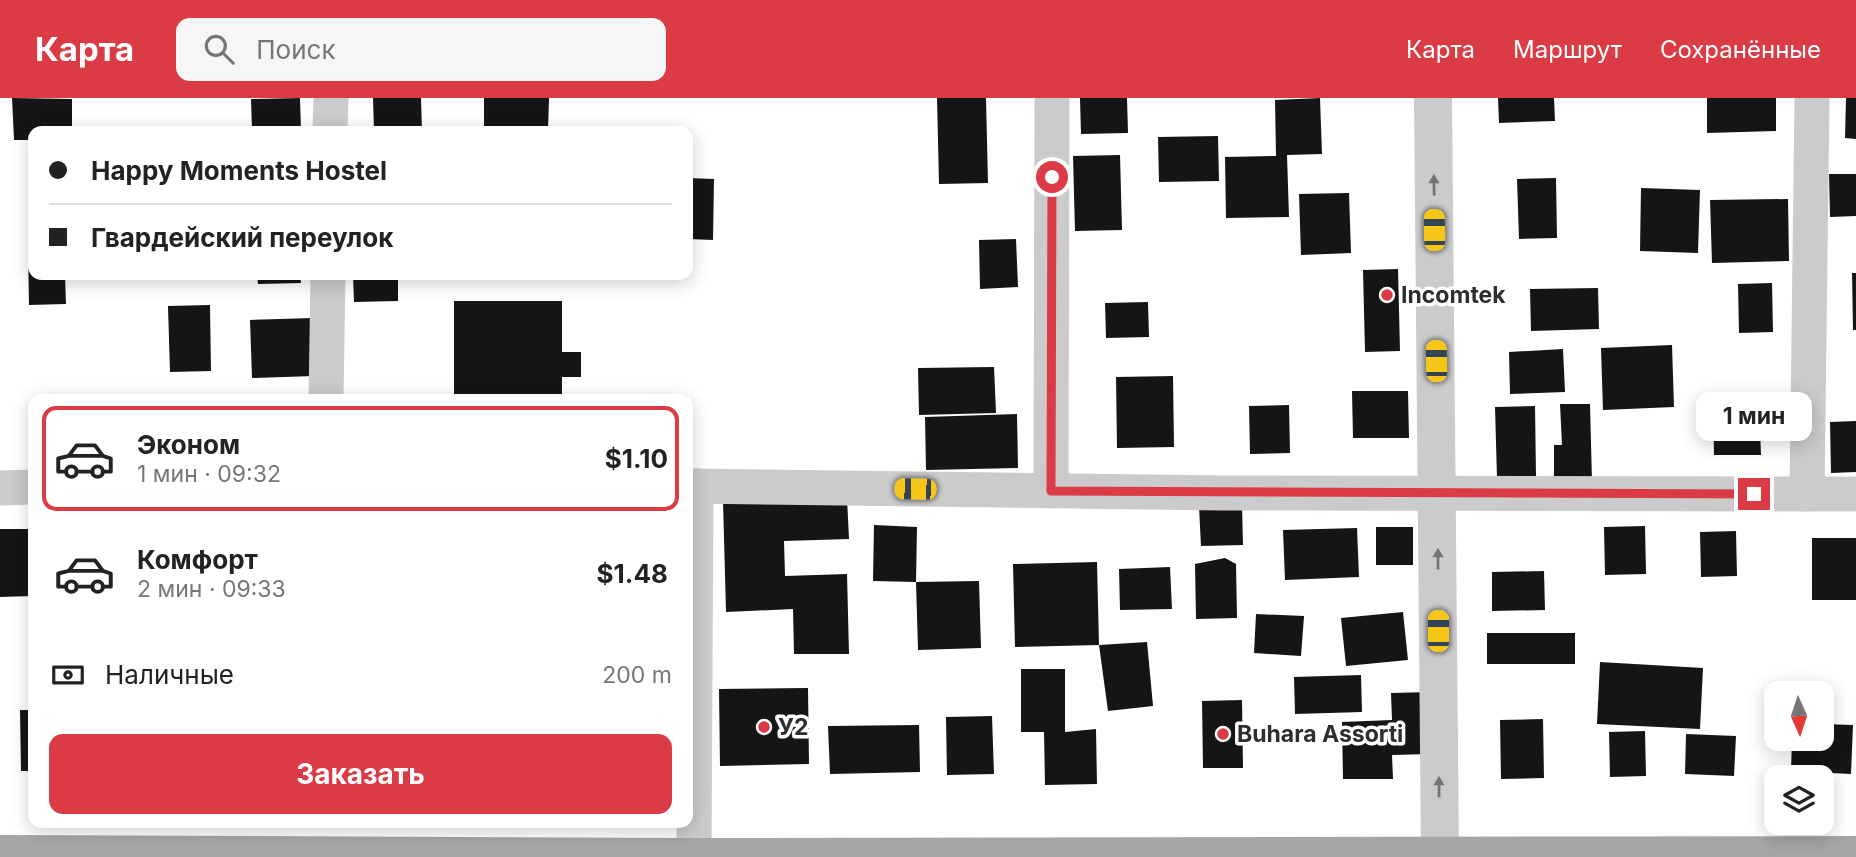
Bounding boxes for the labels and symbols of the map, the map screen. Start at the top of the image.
route start [1036,161,1068,193]
one-way arrow [1428,173,1439,195]
car [1424,209,1445,251]
place label: Incomtek [1401,281,1506,309]
marker: Incomtek [1379,287,1395,303]
car [1426,340,1447,382]
callout: 1 мин [1696,392,1812,442]
car [894,478,937,500]
route end [1738,478,1770,510]
one-way arrow [1432,548,1444,570]
car [1428,610,1449,652]
north arrow [1764,681,1834,751]
place label: У2 [778,713,808,741]
marker: У2 [756,719,772,735]
place label: Buhara Assorti [1237,720,1403,748]
marker: Buhara Assorti [1215,726,1231,742]
one-way arrow [1433,775,1445,797]

